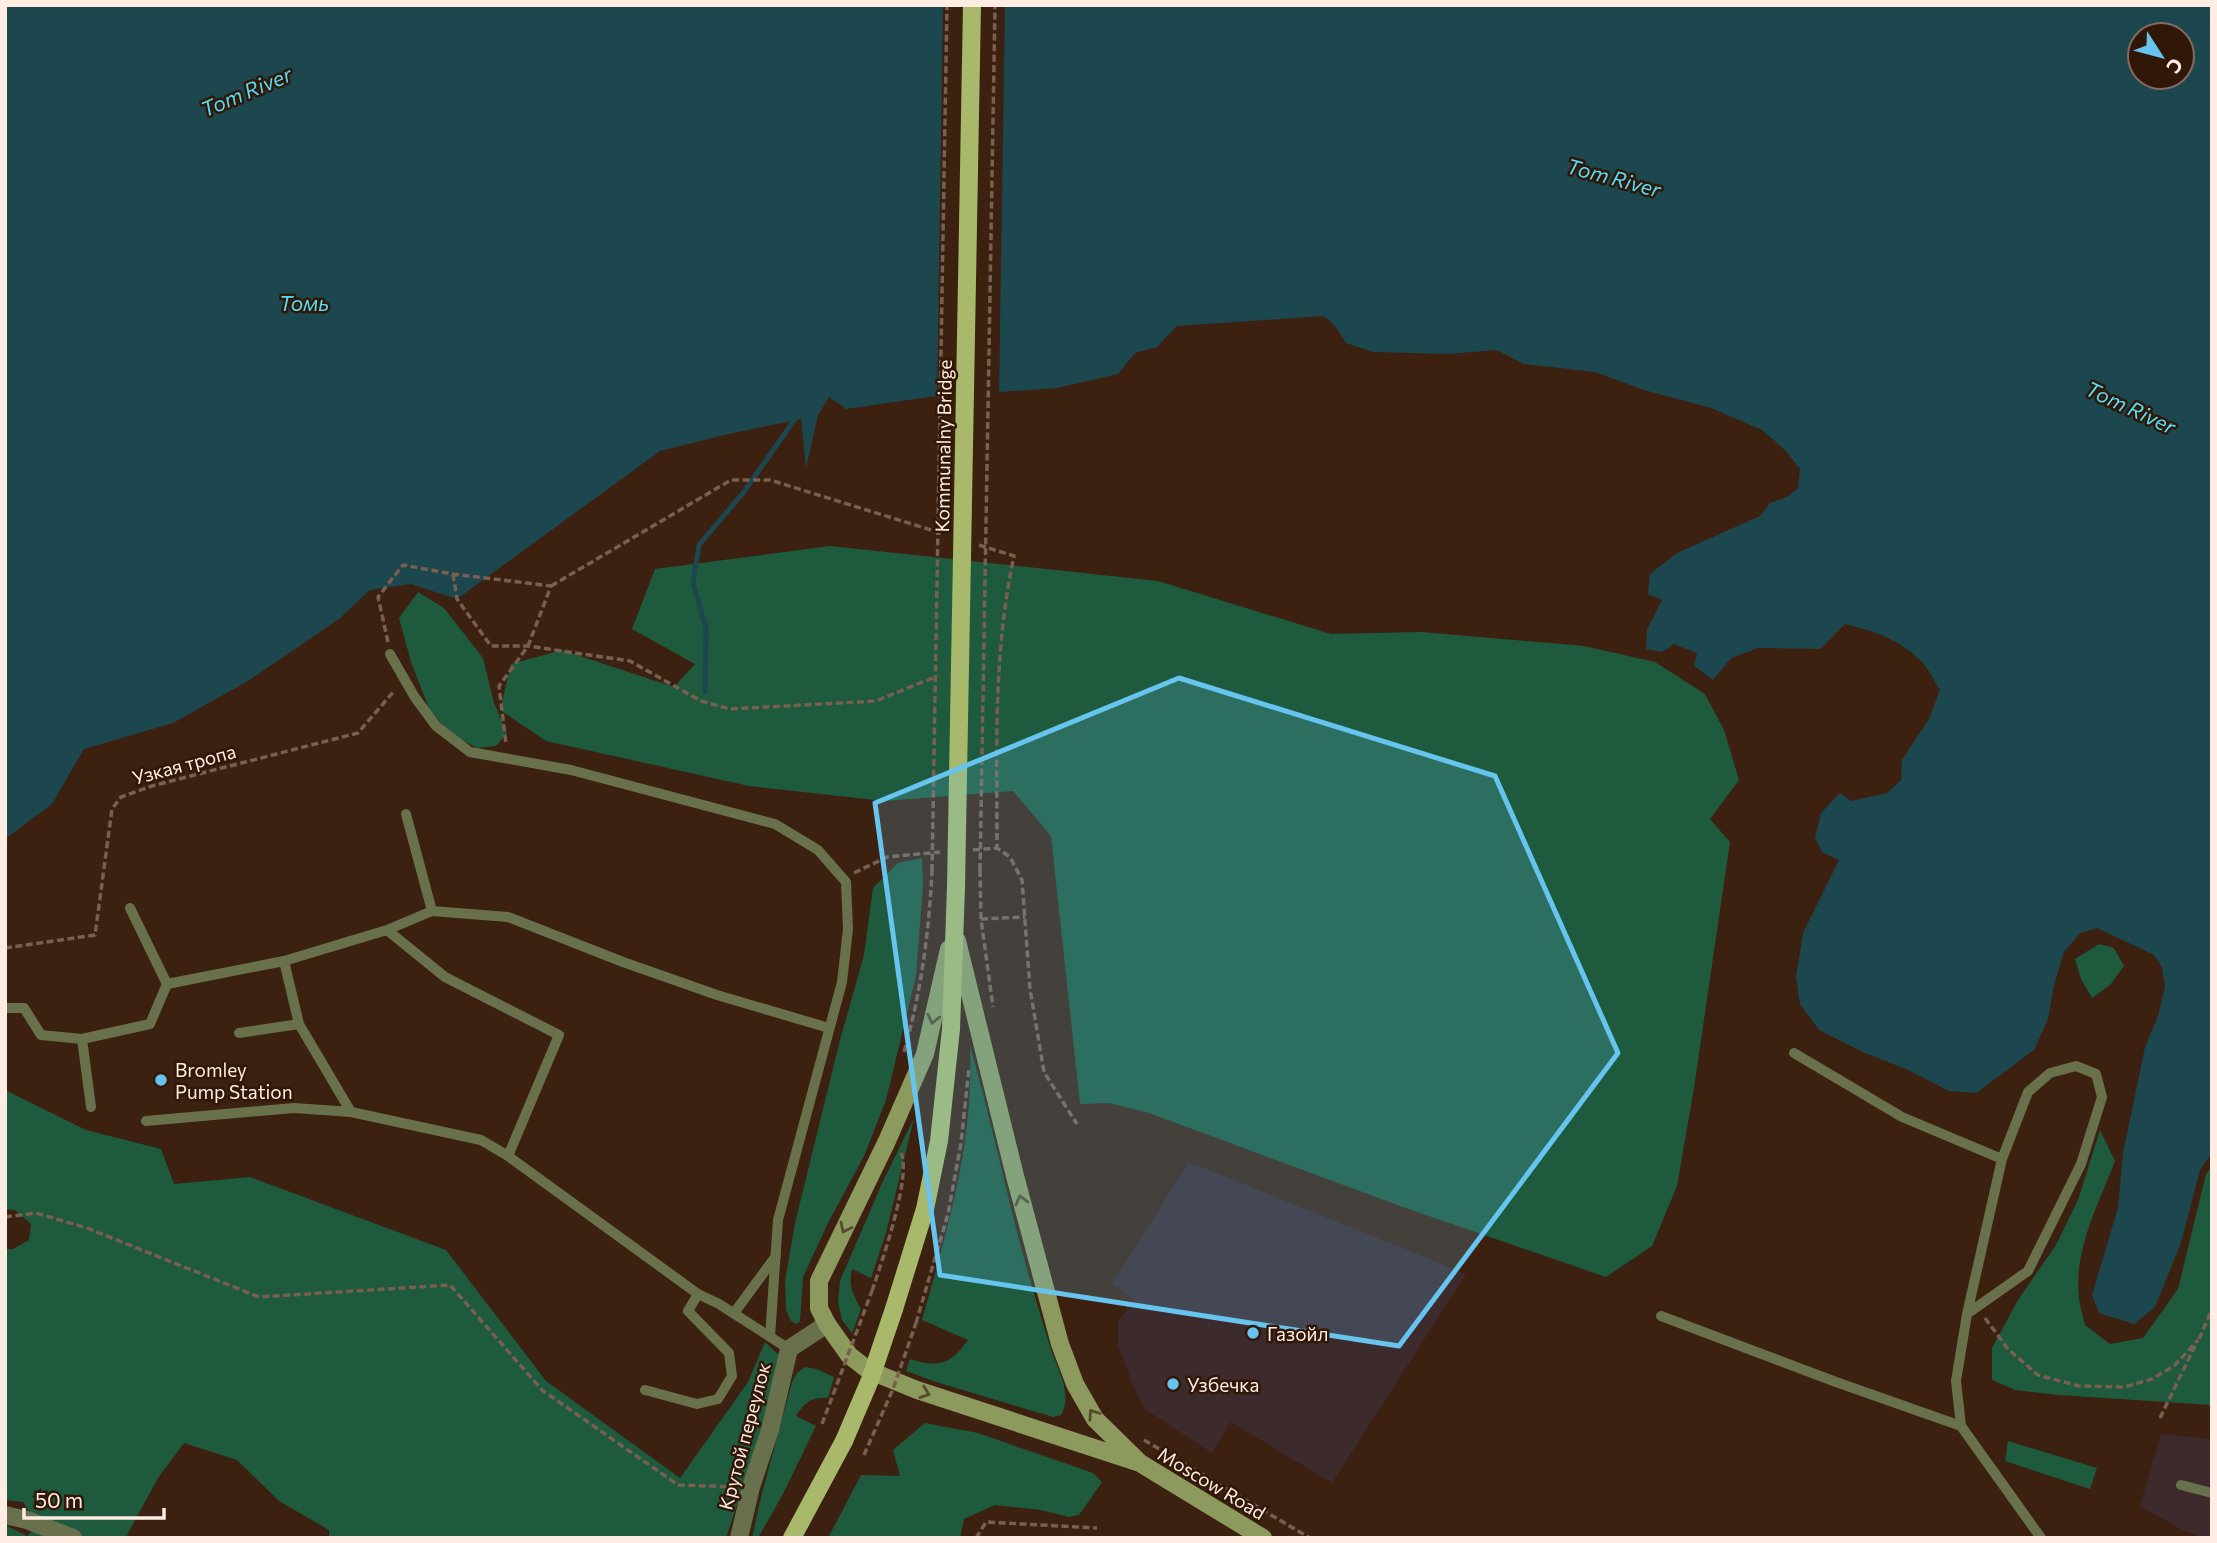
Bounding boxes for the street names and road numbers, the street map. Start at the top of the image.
street label: Kommunalny Bridge [930,359,956,533]
street label: Узкая тропа [130,739,238,789]
street label: Крутой переулок [713,1360,775,1512]
street label: Moscow Road [1154,1442,1270,1524]

